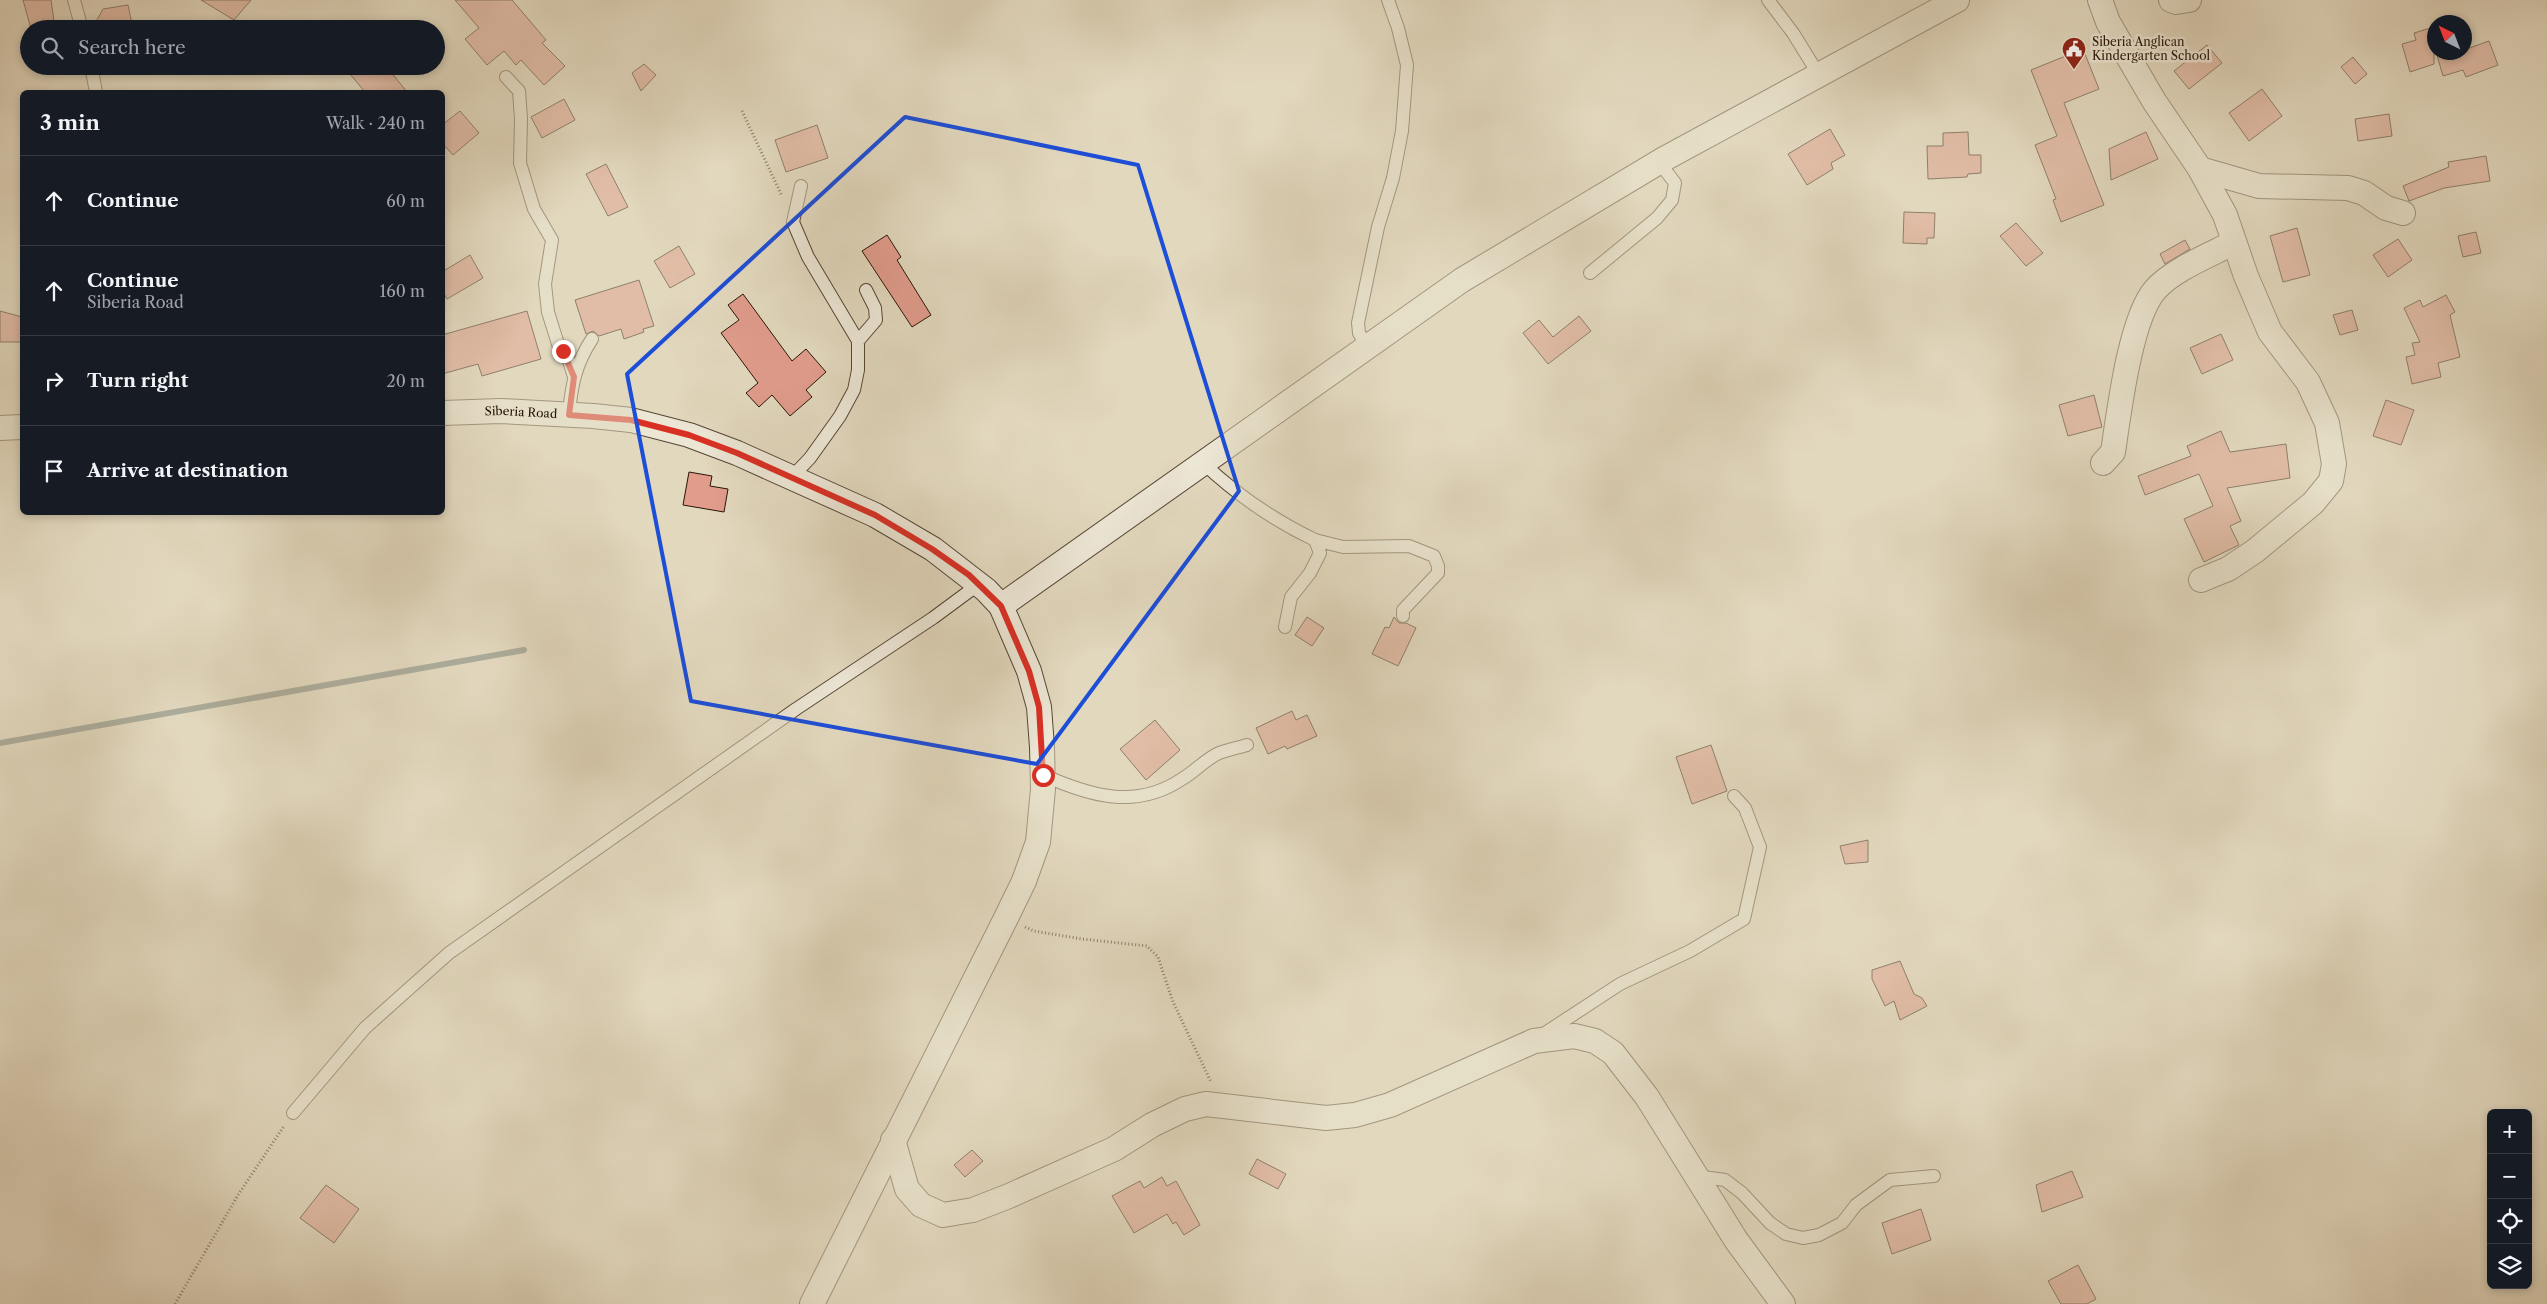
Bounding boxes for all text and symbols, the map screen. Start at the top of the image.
north arrow [2427,15,2472,60]
search box [20,20,445,75]
icon: search [38,34,66,62]
place label: Siberia Anglican Kindergarten School [2092,34,2211,63]
text: Search here [78,36,186,59]
public building icon: Siberia Anglican Kindergarten School [2061,36,2087,70]
text: 3 min [40,110,100,135]
text: Walk · 240 m [326,113,425,133]
icon: ahead [40,187,68,215]
text: Continue [87,189,179,212]
text: 60 m [386,191,425,211]
text: Continue [87,269,179,292]
icon: ahead [40,277,68,305]
text: 160 m [380,281,425,301]
text: Siberia Road [87,292,184,312]
route end [552,340,575,363]
icon: right [40,367,68,395]
text: Turn right [87,369,188,392]
text: 20 m [386,371,425,391]
street label: Siberia Road [484,403,558,421]
icon: arrive [40,457,68,485]
text: Arrive at destination [87,459,288,482]
route start [1032,764,1055,787]
map controls [2487,1109,2532,1289]
button: + [2487,1109,2532,1154]
button: − [2487,1154,2532,1199]
button: locate [2487,1199,2532,1244]
button: layers [2487,1244,2532,1289]

